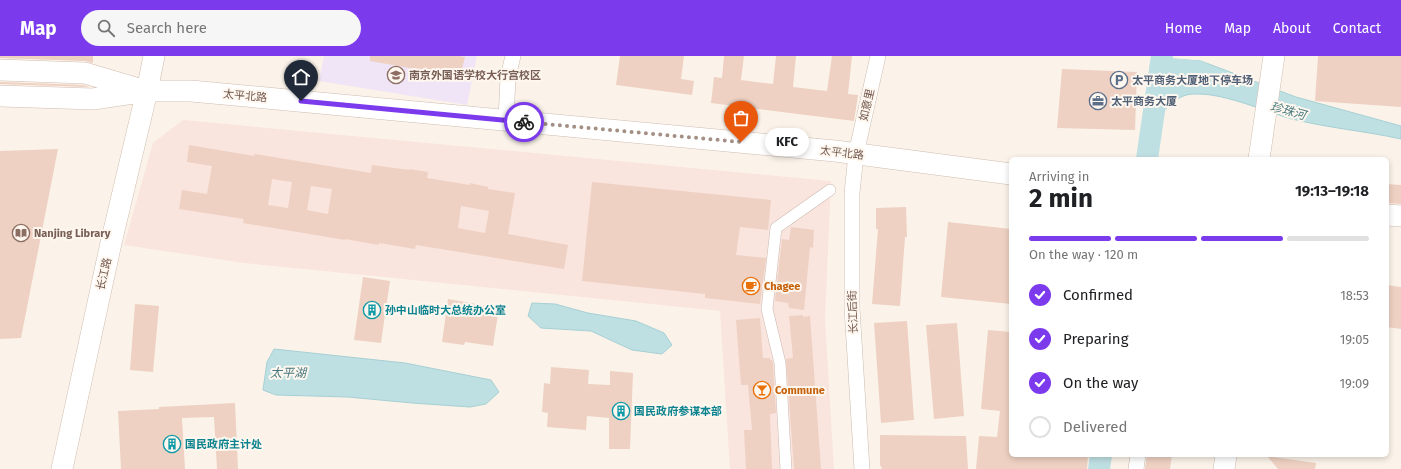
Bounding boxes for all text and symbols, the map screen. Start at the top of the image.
search box [81,10,361,46]
text: Map [20,17,57,40]
icon: search [95,17,117,39]
text: Search here [127,19,207,37]
text: Home [1165,20,1202,37]
text: Map [1224,20,1251,37]
text: About [1273,20,1311,37]
text: Contact [1333,20,1381,37]
pin [284,60,318,101]
school or university icon: 南京外国语学校大行宫校区 [386,65,406,85]
icon: home [290,66,312,88]
place label: 南京外国语学校大行宫校区 [409,69,541,82]
parking icon: 太平商务大厦地下停车场 [1109,70,1129,90]
place label: 太平商务大厦地下停车场 [1132,74,1253,87]
street label: 如意里 [857,87,877,123]
street label: 太平北路 [223,88,267,104]
office icon: 太平商务大厦 [1088,91,1108,111]
place label: 太平商务大厦 [1111,95,1177,108]
water label: 珍珠河 [1269,100,1309,123]
pin [724,101,758,142]
courier [504,102,544,142]
icon: bag [730,107,752,129]
icon: bike [513,111,535,133]
callout: KFC [765,128,809,156]
text: KFC [776,134,798,149]
street label: 太平北路 [819,144,865,162]
text: Arriving in [1029,169,1089,184]
text: 19:13–19:18 [1295,182,1369,200]
text: 2 min [1029,183,1093,214]
library icon: Nanjing Library [11,223,31,243]
place label: Nanjing Library [34,227,111,240]
text: On the way · 120 m [1029,247,1138,262]
street label: 长江路 [94,256,114,292]
cafe icon: Chagee [741,276,761,296]
place label: Chagee [764,280,800,293]
icon: check [1029,284,1051,306]
text: Confirmed [1063,286,1133,304]
text: 18:53 [1340,288,1369,303]
street label: 长江后街 [846,290,860,334]
building icon: 孙中山临时大总统办公室 [362,300,382,320]
place label: 孙中山临时大总统办公室 [385,304,506,317]
icon: check [1029,328,1051,350]
text: Preparing [1063,330,1128,348]
text: 19:05 [1340,332,1369,347]
water label: 太平湖 [270,366,308,380]
icon: check [1029,372,1051,394]
text: On the way [1063,374,1138,392]
text: 19:09 [1339,376,1369,391]
bar icon: Commune [752,380,772,400]
place label: Commune [775,384,825,397]
building icon: 国民政府参谋本部 [611,401,631,421]
place label: 国民政府参谋本部 [634,405,722,418]
text: Delivered [1063,418,1127,436]
building icon: 国民政府主计处 [162,434,182,454]
place label: 国民政府主计处 [185,438,262,451]

